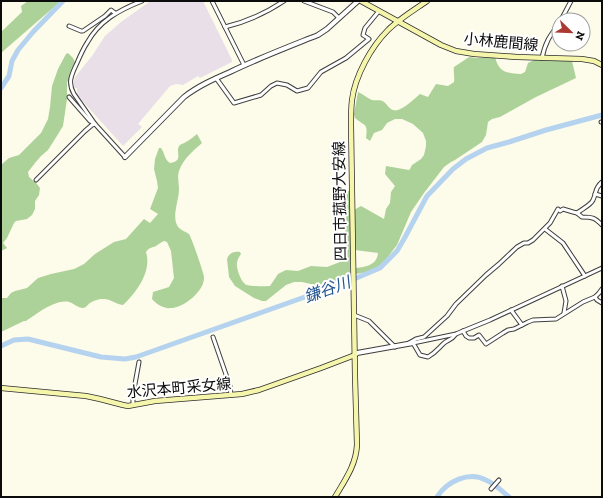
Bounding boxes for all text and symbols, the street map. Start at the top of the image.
north arrow [551,12,591,52]
text: N [572,29,587,43]
street label: 小林鹿間線 [463,30,539,54]
street label: 四日市菰野大安線 [330,141,350,261]
water label: 鎌谷川 [301,272,355,307]
street label: 水沢本町采女線 [126,374,232,402]

